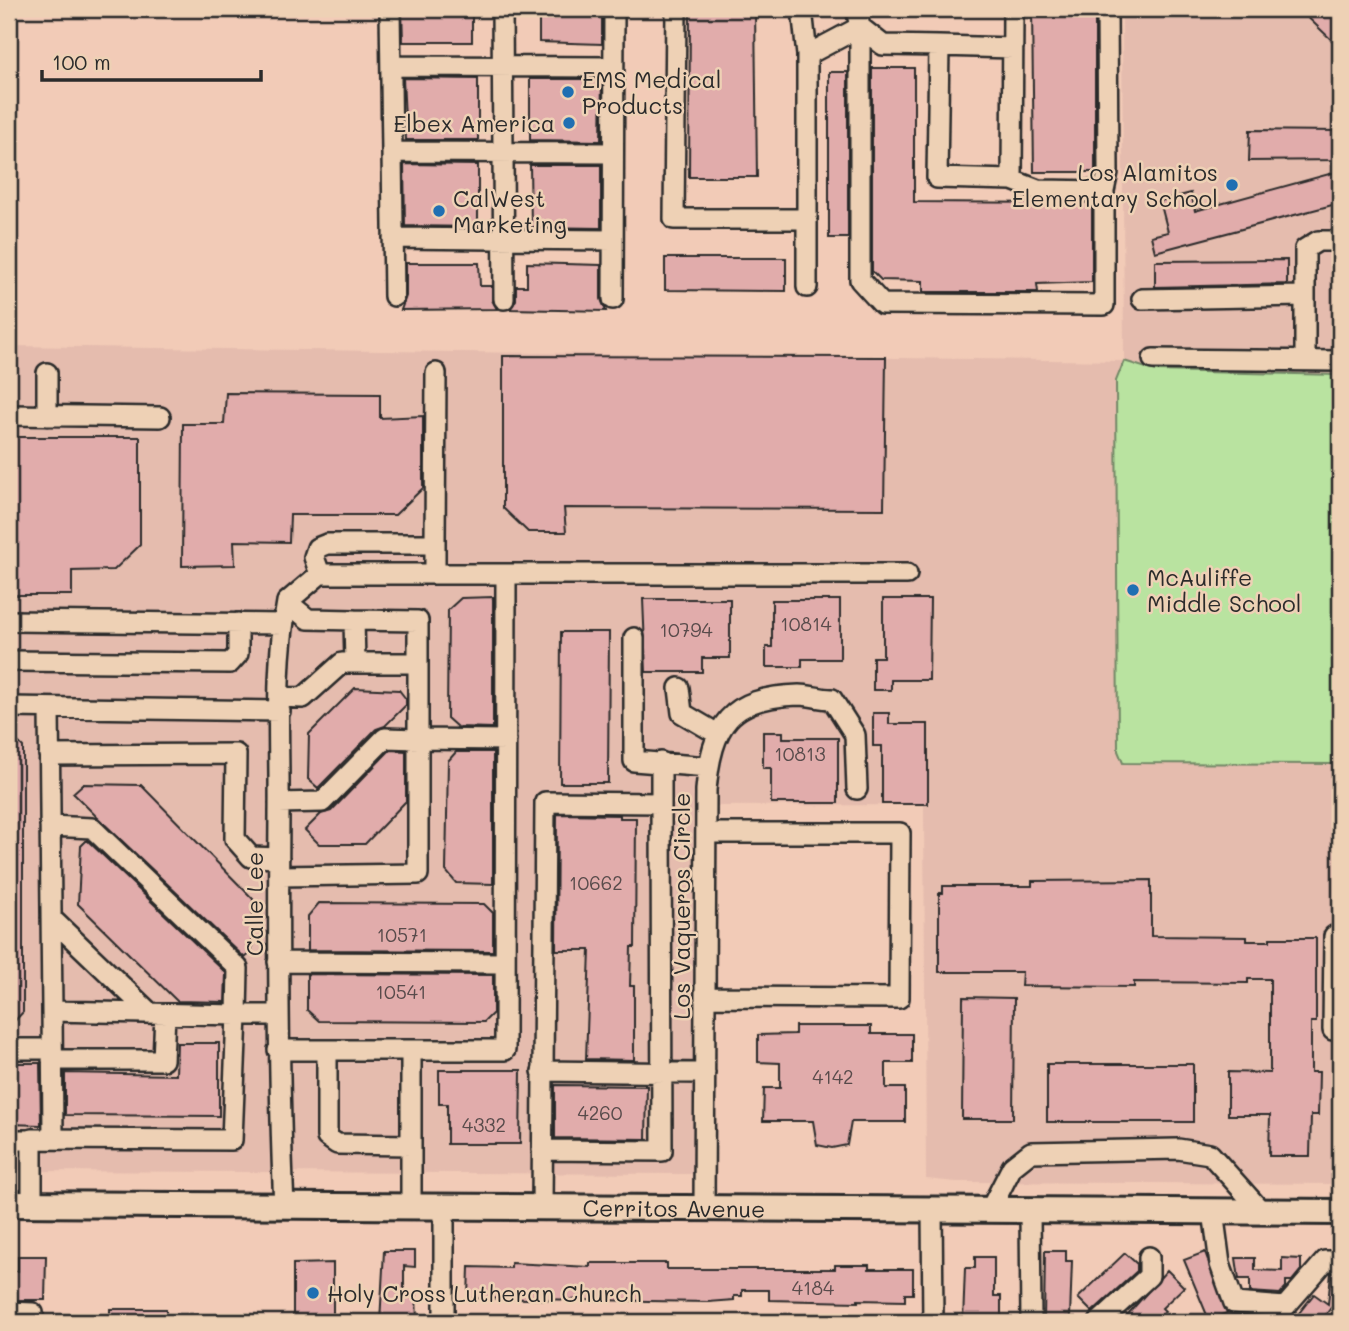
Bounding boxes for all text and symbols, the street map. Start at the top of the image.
scale bar [42,38,261,82]
text: 100 m [52,48,111,75]
place label: EMS Medical Products [582,64,722,120]
marker: EMS Medical Products [560,84,576,100]
place label: Elbex America [393,108,555,138]
marker: Elbex America [561,115,577,131]
place label: Los Alamitos Elementary School [1012,157,1218,213]
marker: Los Alamitos Elementary School [1224,177,1240,193]
place label: CalWest Marketing [453,183,567,239]
marker: CalWest Marketing [431,203,447,219]
place label: McAuliffe Middle School [1147,562,1301,618]
marker: McAuliffe Middle School [1125,582,1141,598]
house number: 10814 [780,611,832,636]
house number: 10794 [659,617,713,642]
house number: 10813 [774,741,826,766]
street label: Los Vaqueros Circle [666,792,696,1020]
street label: Calle Lee [239,852,269,956]
house number: 10662 [569,870,623,895]
house number: 10571 [377,922,427,947]
house number: 10541 [376,979,426,1004]
house number: 4142 [812,1064,854,1089]
house number: 4260 [578,1100,623,1125]
house number: 4332 [462,1112,506,1137]
street label: Cerritos Avenue [583,1192,765,1224]
house number: 4184 [792,1275,834,1300]
place label: Holy Cross Lutheran Church [327,1278,642,1308]
marker: Holy Cross Lutheran Church [305,1285,321,1301]

